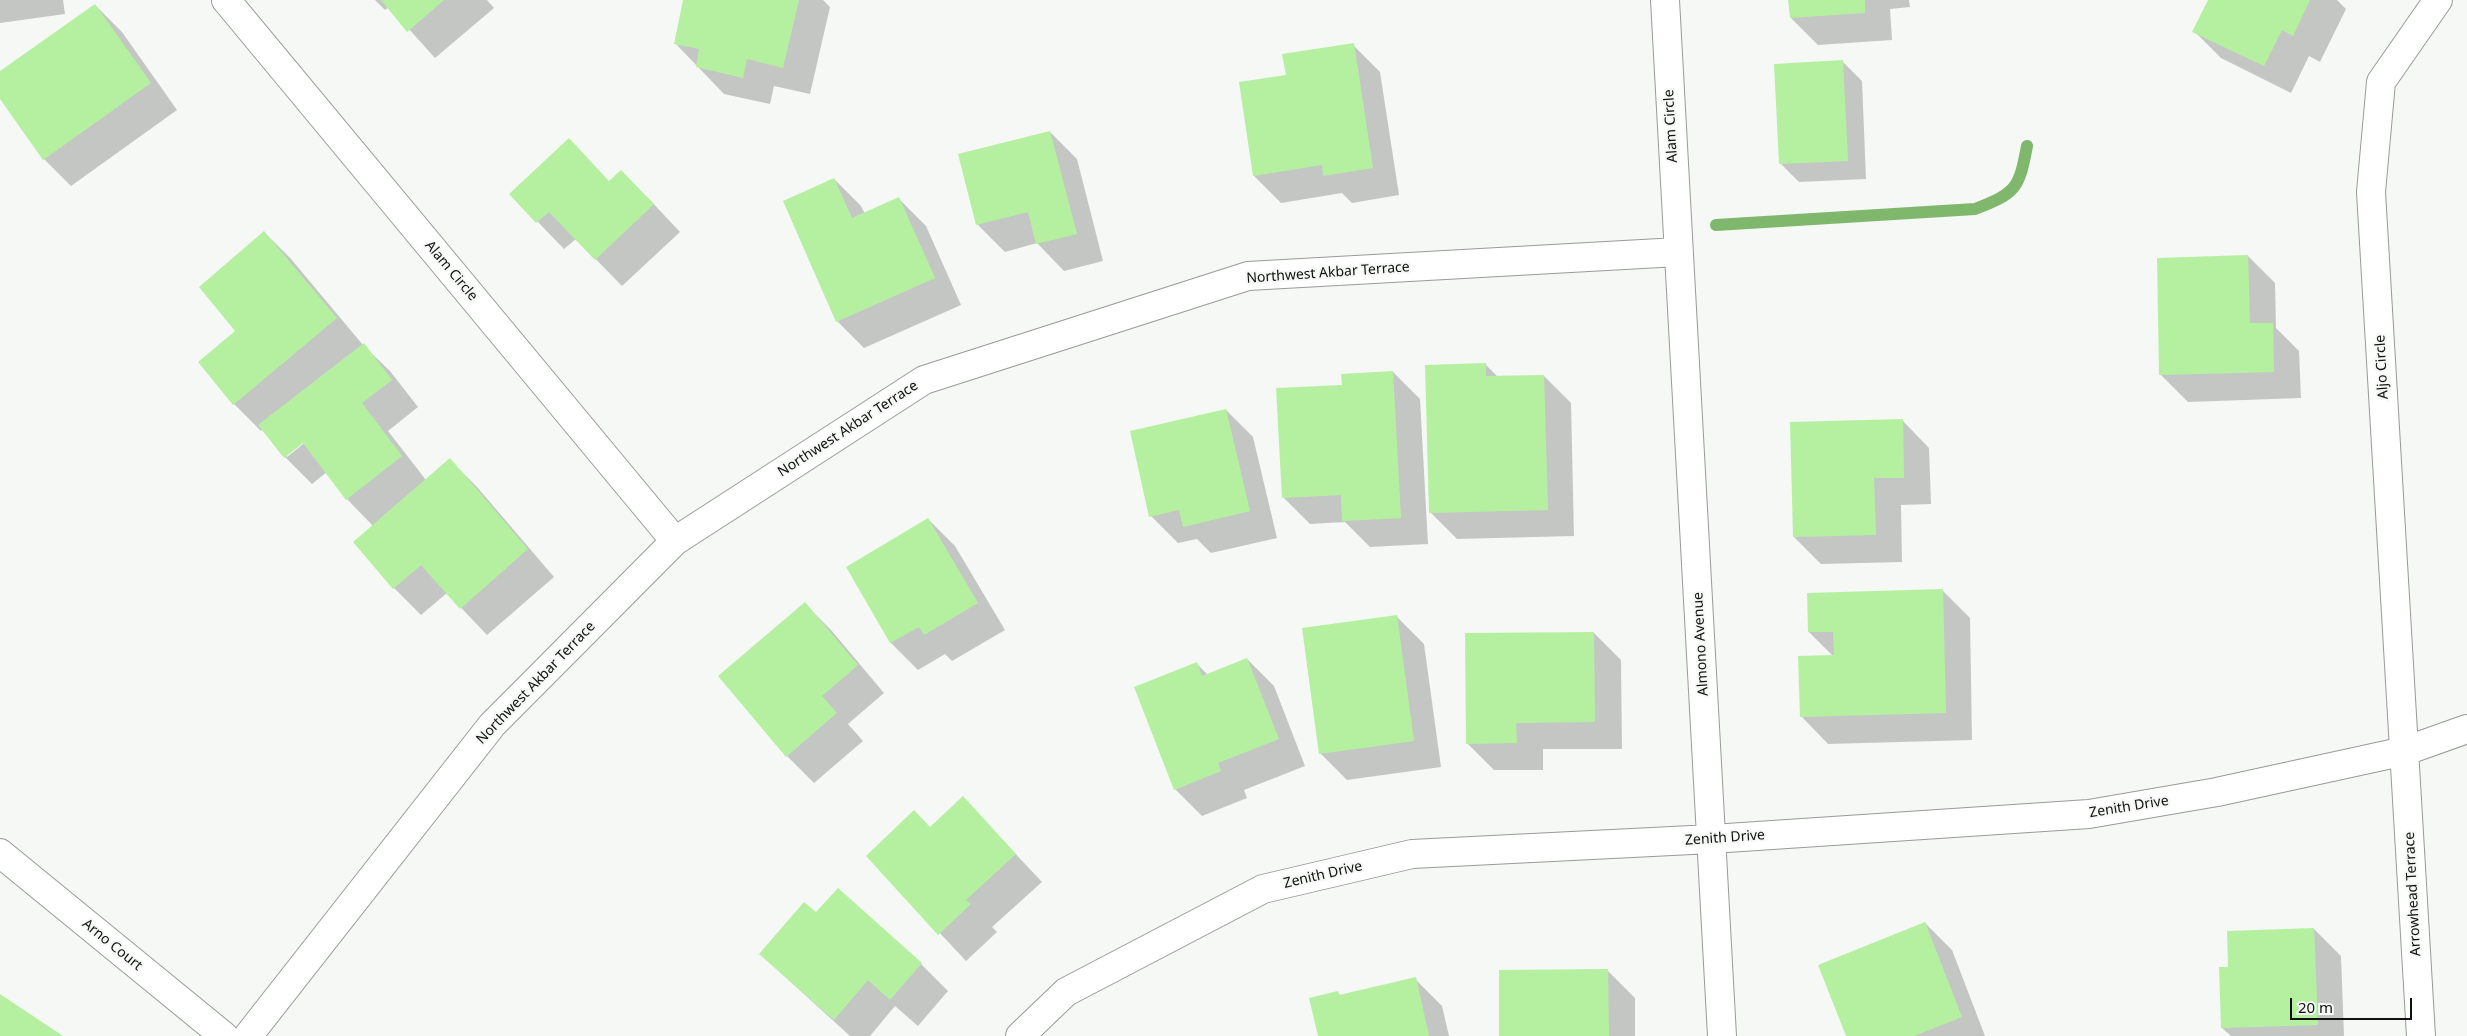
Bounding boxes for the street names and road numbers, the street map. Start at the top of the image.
street label: Alam Circle [1661,89,1681,163]
street label: Alam Circle [421,238,481,304]
street label: Northwest Akbar Terrace [1246,259,1410,287]
street label: Aljo Circle [2372,334,2392,400]
street label: Northwest Akbar Terrace [775,377,921,481]
street label: Almono Avenue [1690,592,1712,696]
street label: Northwest Akbar Terrace [473,618,599,748]
street label: Zenith Drive [2088,792,2170,822]
street label: Zenith Drive [1684,827,1766,849]
street label: Arrowhead Terrace [2401,831,2425,957]
street label: Zenith Drive [1282,858,1364,892]
street label: Arno Court [79,916,145,974]

